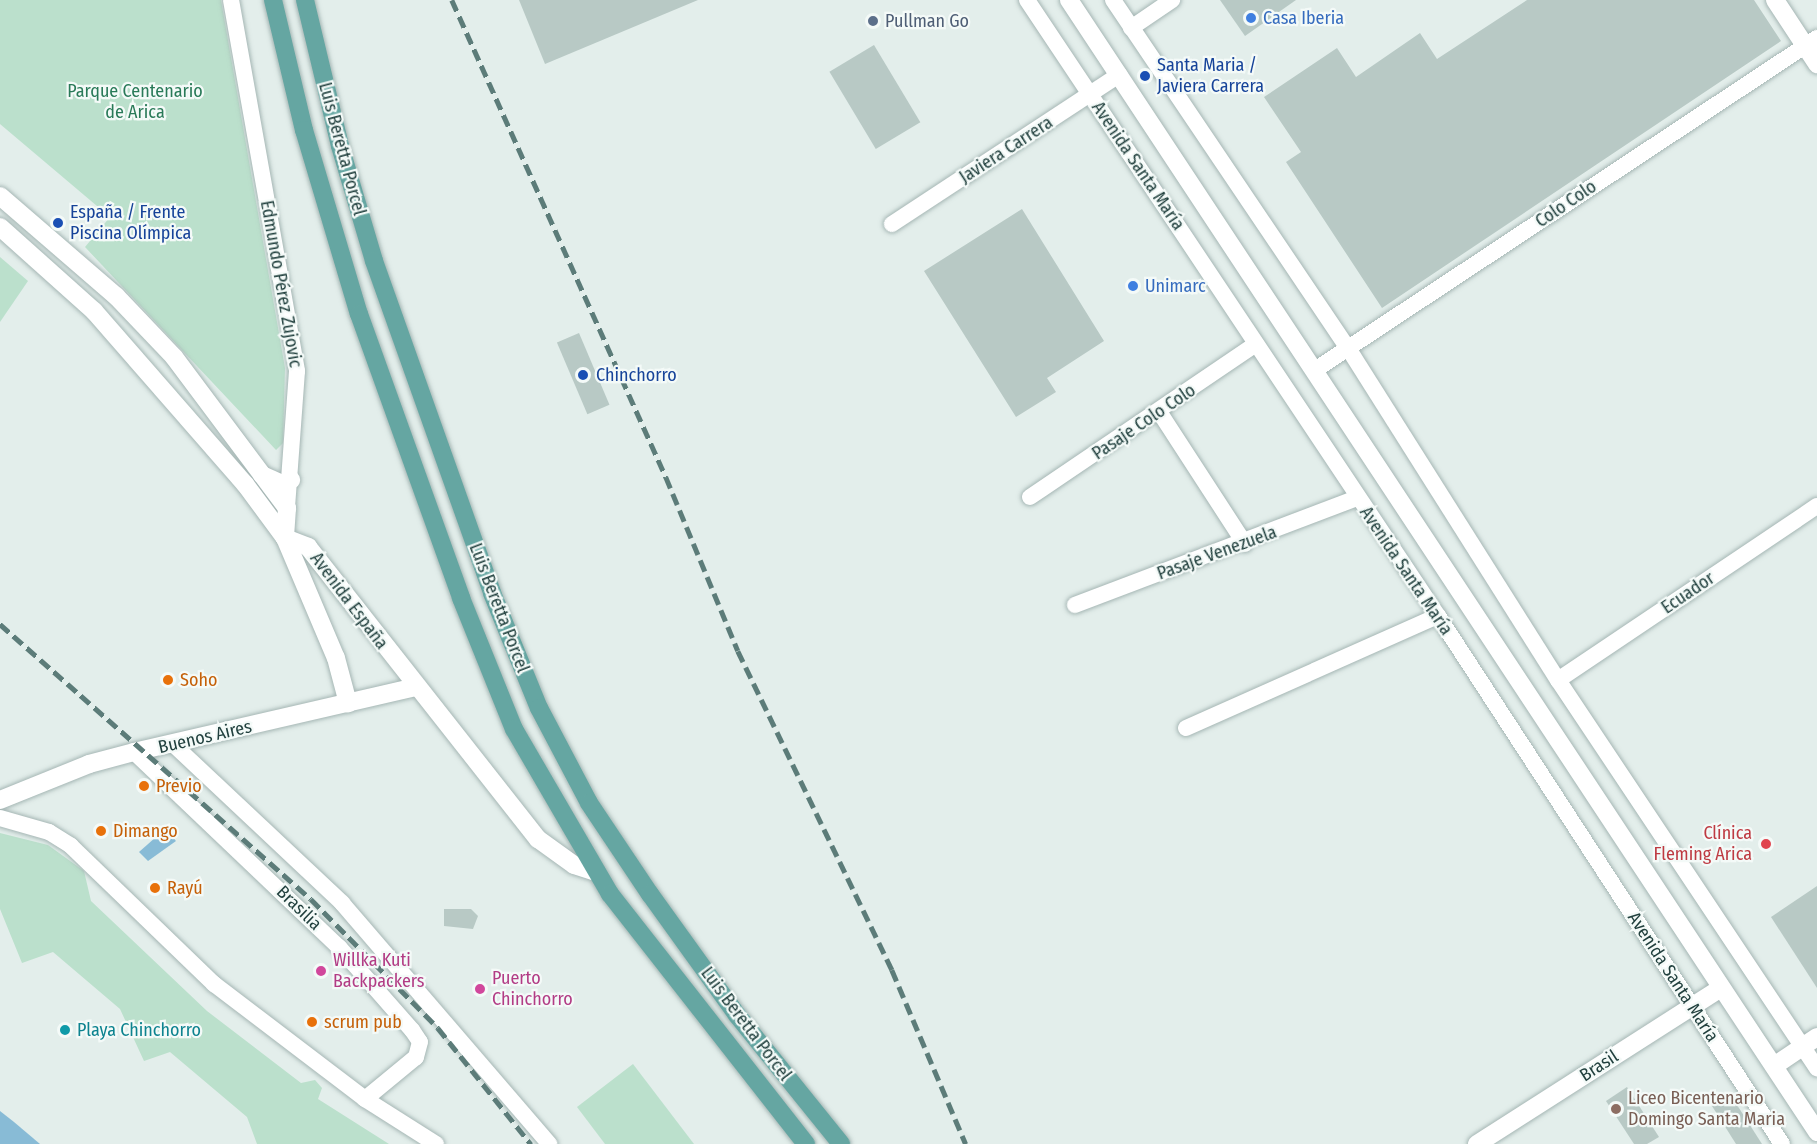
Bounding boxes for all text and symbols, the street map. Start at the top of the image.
place label: Casa Iberia [1263,7,1344,29]
place label: Pullman Go [885,10,969,32]
marker: Casa Iberia [1244,11,1258,25]
marker: Pullman Go [866,14,880,28]
place label: Santa Maria / Javiera Carrera [1157,55,1264,98]
marker: Santa Maria / Javiera Carrera [1138,69,1152,83]
street label: Luis Beretta Porcel [314,80,370,218]
park label: Parque Centenario de Arica [67,81,203,124]
street label: Avenida Santa María [1087,98,1189,234]
street label: Javiera Carrera [955,112,1057,188]
street label: Colo Colo [1531,176,1601,232]
street label: Edmundo Pérez Zujovic [256,199,306,369]
place label: España / Frente Piscina Olímpica [70,202,191,244]
marker: España / Frente Piscina Olímpica [51,216,65,230]
place label: Unimarc [1145,275,1206,297]
marker: Unimarc [1126,279,1140,293]
place label: Chinchorro [596,364,677,386]
marker: Chinchorro [574,366,592,384]
street label: Pasaje Colo Colo [1088,379,1200,465]
street label: Avenida Santa María [1355,503,1457,639]
street label: Pasaje Venezuela [1154,521,1280,585]
street label: Luis Beretta Porcel [464,540,534,676]
street label: Avenida España [306,548,392,654]
street label: Ecuador [1657,567,1719,619]
place label: Soho [180,669,217,691]
marker: Soho [161,673,175,687]
street label: Buenos Aires [156,716,254,758]
place label: Previo [156,775,202,797]
marker: Previo [137,779,151,793]
place label: Dimango [113,820,178,842]
place label: Clínica Fleming Arica [1654,823,1752,866]
marker: Dimango [94,824,108,838]
marker: Clínica Fleming Arica [1757,835,1775,853]
place label: Rayú [167,877,203,899]
marker: Rayú [148,881,162,895]
street label: Brasilia [272,881,326,935]
street label: Avenida Santa María [1623,908,1723,1046]
place label: Willka Kuti Backpackers [333,950,425,992]
street label: Luis Beretta Porcel [696,963,796,1085]
marker: Willka Kuti Backpackers [314,964,328,978]
place label: Puerto Chinchorro [492,968,573,1010]
marker: Puerto Chinchorro [473,982,487,996]
place label: scrum pub [324,1011,402,1033]
marker: scrum pub [305,1015,319,1029]
place label: Playa Chinchorro [77,1019,201,1041]
marker: Playa Chinchorro [58,1023,72,1037]
street label: Brasil [1576,1046,1622,1086]
place label: Liceo Bicentenario Domingo Santa Maria [1628,1088,1785,1130]
marker: Liceo Bicentenario Domingo Santa Maria [1609,1102,1623,1116]

